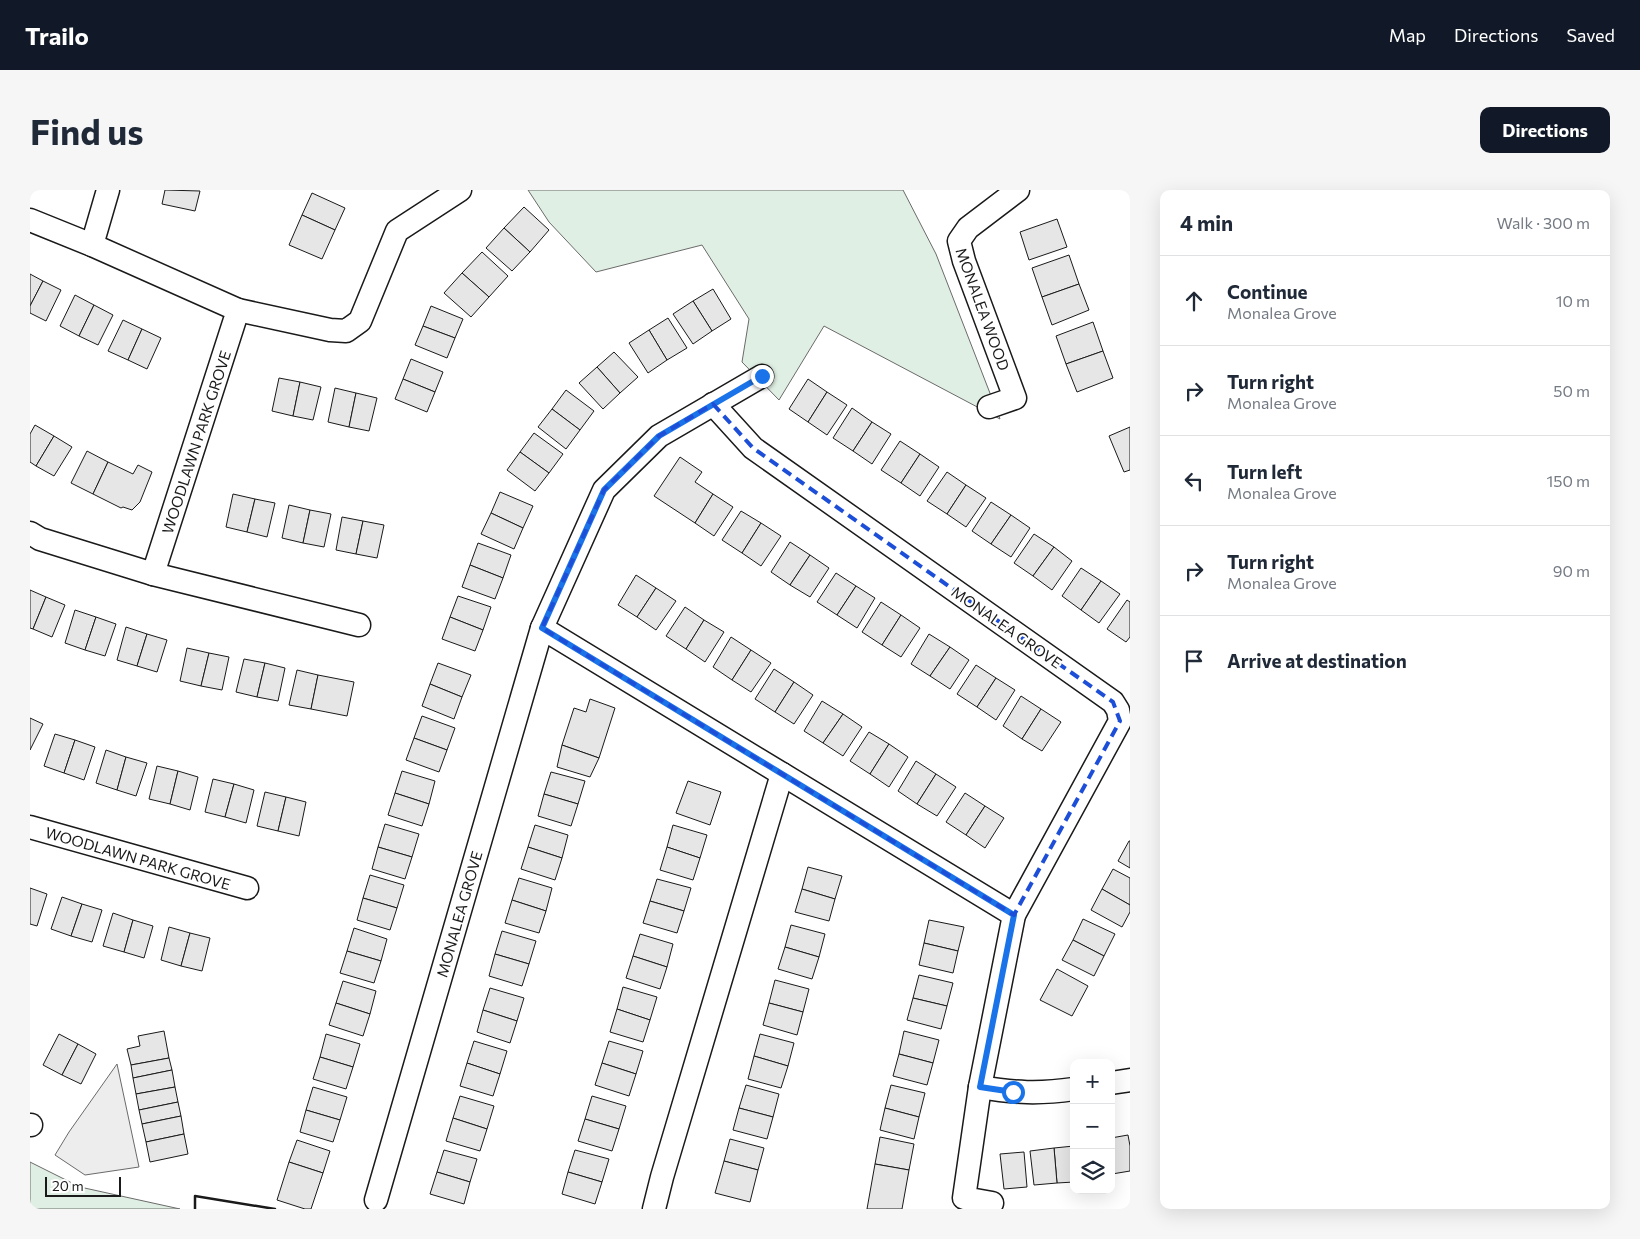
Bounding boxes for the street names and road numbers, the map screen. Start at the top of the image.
street label: MONALEA WOOD [952,245,1014,373]
street label: WOODLAWN PARK GROVE [158,348,234,536]
street label: MONALEA GROVE [948,582,1066,672]
street label: WOODLAWN PARK GROVE [43,823,233,893]
street label: MONALEA GROVE [432,849,486,979]

